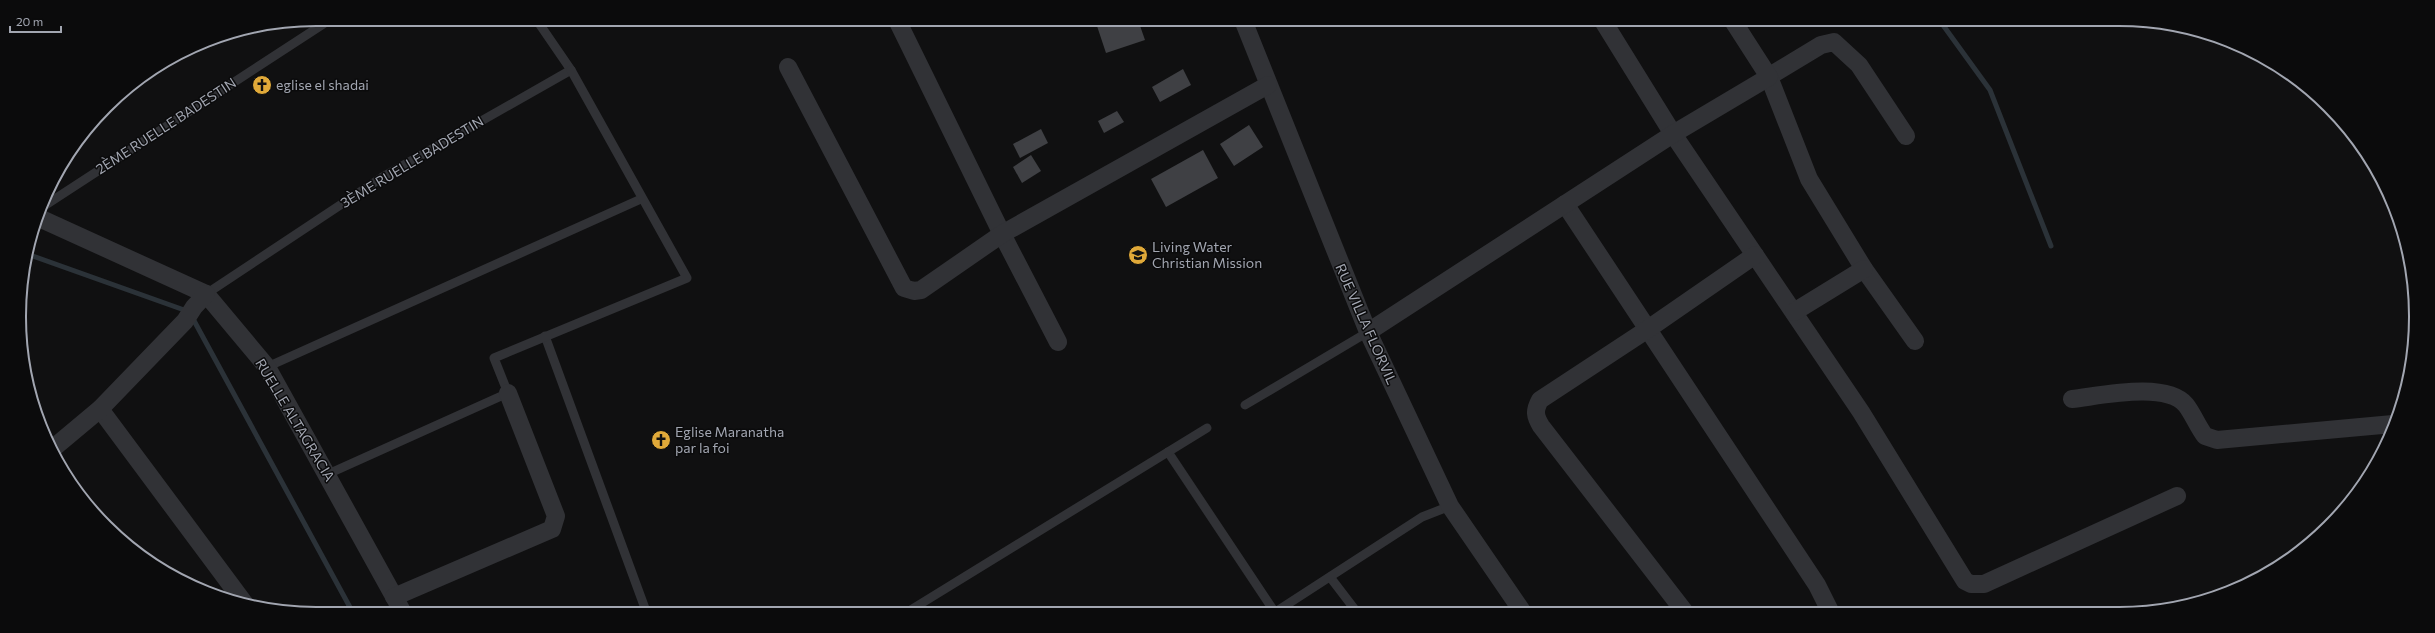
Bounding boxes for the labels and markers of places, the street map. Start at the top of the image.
church icon: eglise el shadai [251,74,273,96]
place label: eglise el shadai [276,76,369,93]
place label: Living Water Christian Mission [1152,238,1262,271]
school or university icon: Living Water Christian Mission [1127,244,1149,266]
place label: Eglise Maranatha par la foi [675,423,784,456]
church icon: Eglise Maranatha par la foi [650,429,672,451]

